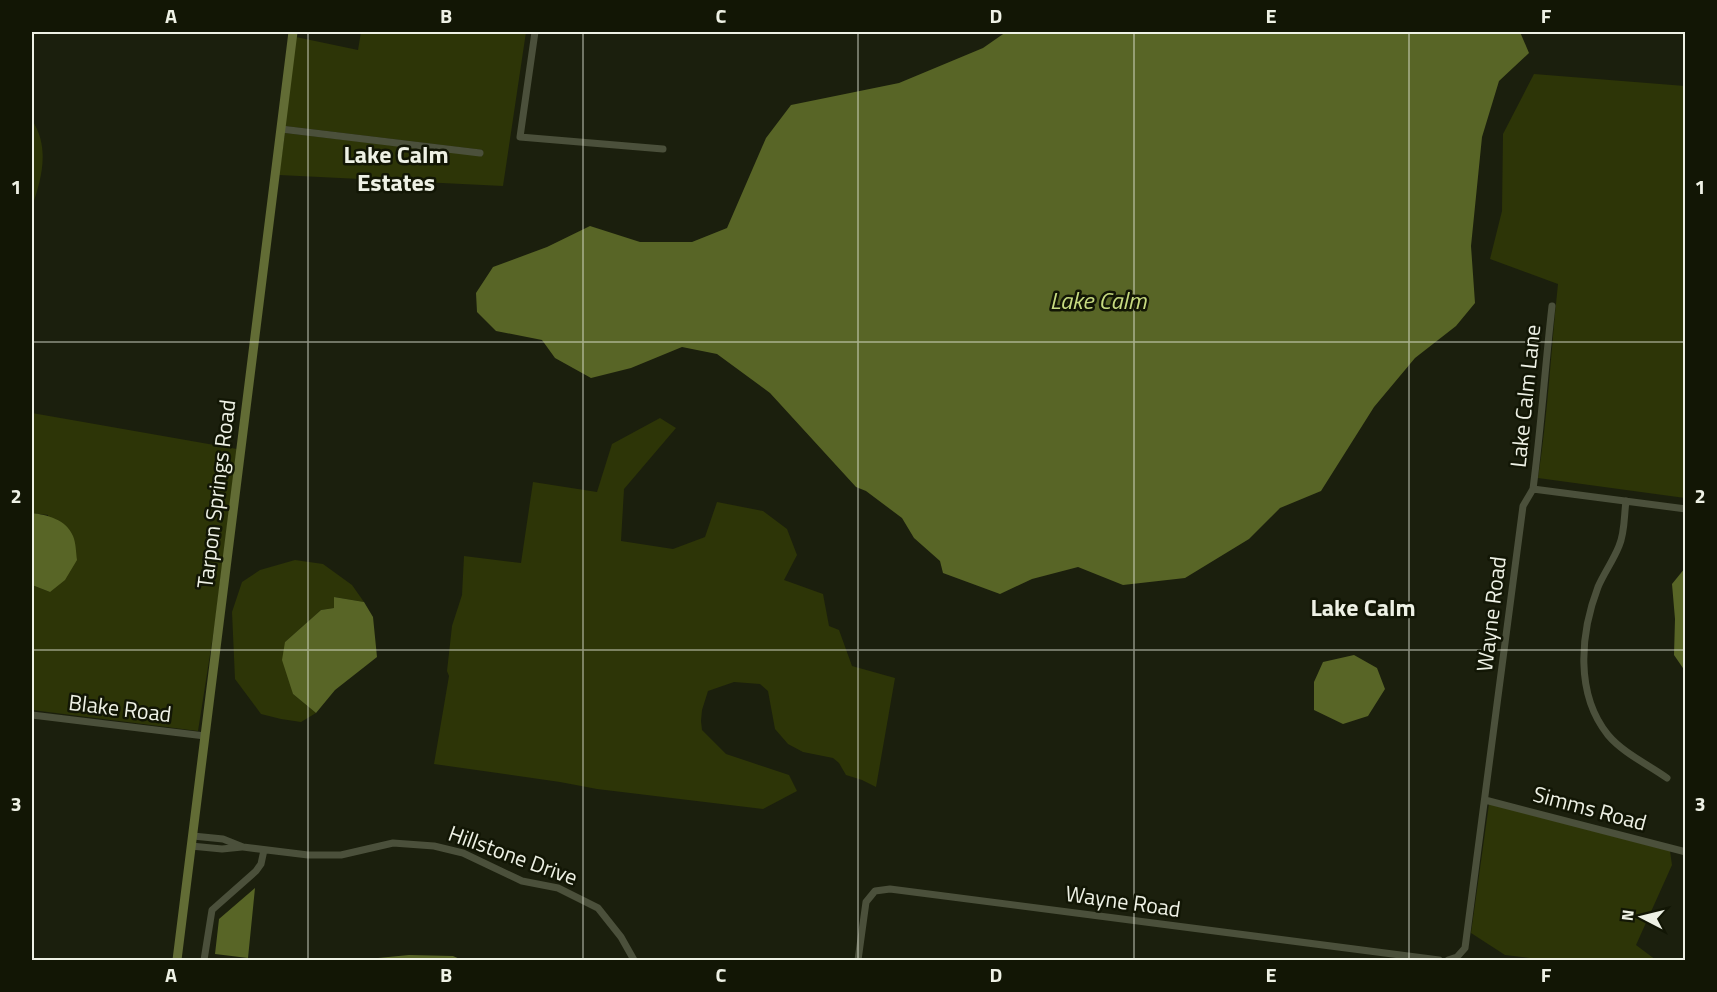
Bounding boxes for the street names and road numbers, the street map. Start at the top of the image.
street label: Lake Calm Lane [1501,323,1549,469]
street label: Tarpon Springs Road [188,398,244,590]
street label: Wayne Road [1467,554,1515,674]
street label: Blake Road [67,685,173,731]
street label: Simms Road [1529,777,1651,839]
street label: Hillstone Drive [444,816,582,894]
street label: Wayne Road [1063,876,1183,926]

